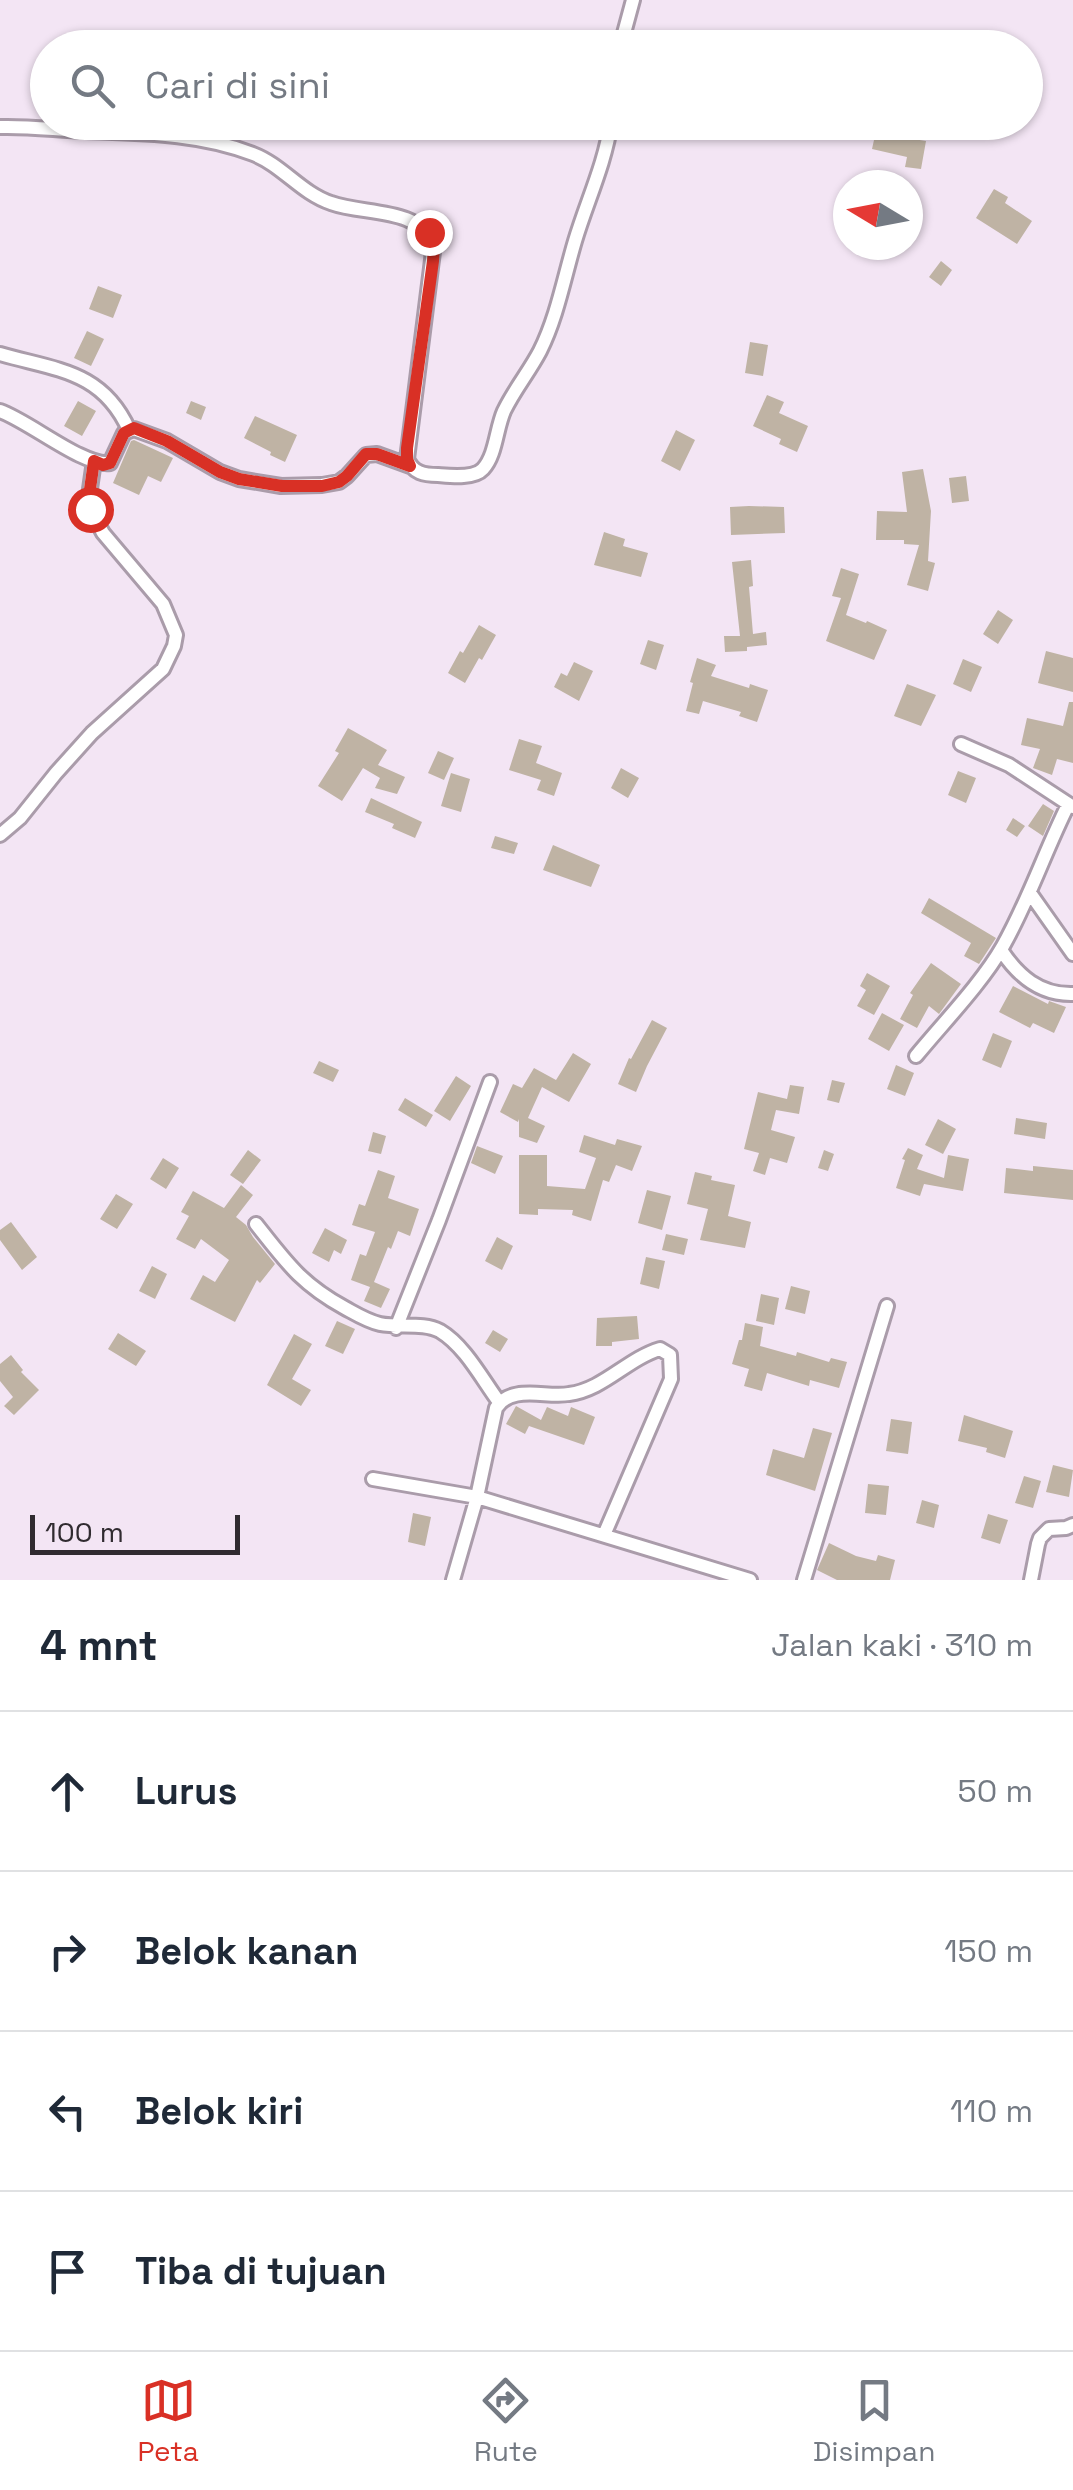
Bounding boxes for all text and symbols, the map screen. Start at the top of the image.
search box [30,30,1043,140]
icon: search [65,58,120,113]
text: Cari di sini [145,61,330,109]
north arrow [833,170,923,260]
route end [407,210,453,256]
route start [68,487,114,533]
scale bar [30,1510,240,1554]
text: 100 m [45,1514,124,1550]
text: 4 mnt [40,1619,158,1672]
text: Jalan kaki · 310 m [771,1625,1033,1665]
icon: ahead [40,1764,95,1819]
text: Lurus [135,1767,237,1815]
text: 50 m [958,1771,1033,1811]
icon: right [40,1924,95,1979]
text: Belok kanan [135,1927,358,1975]
text: 150 m [944,1931,1033,1971]
icon: left [40,2084,95,2139]
text: Belok kiri [135,2087,303,2135]
text: 110 m [950,2091,1033,2131]
icon: arrive [40,2244,95,2299]
text: Tiba di tujuan [135,2247,387,2295]
tab: Peta [138,2373,199,2469]
tab: Rute [474,2373,538,2469]
tab: Disimpan [813,2373,935,2469]

